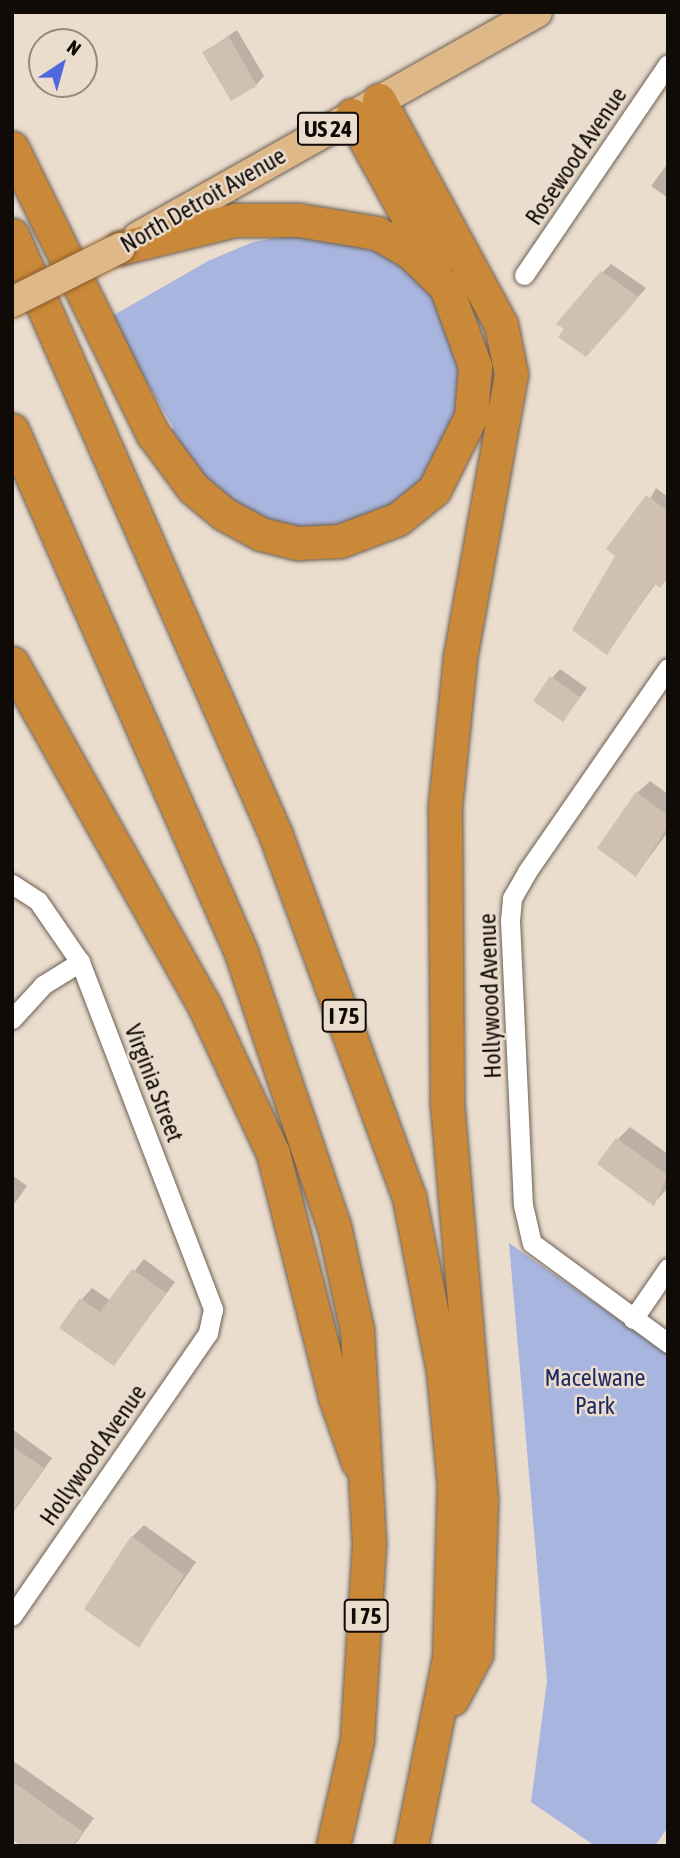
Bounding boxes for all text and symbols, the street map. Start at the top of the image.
north arrow [28,28,98,98]
text: N [63,35,85,60]
street label: Rosewood Avenue [519,82,633,230]
road number: US 24 [296,110,360,148]
street label: North Detroit Avenue [115,141,291,259]
street label: Hollywood Avenue [473,913,507,1079]
road number: I 75 [321,996,367,1036]
street label: Virginia Street [118,1020,190,1146]
park label: Macelwane Park [545,1364,645,1420]
street label: Hollywood Avenue [34,1379,152,1531]
road number: I 75 [343,1596,389,1636]

